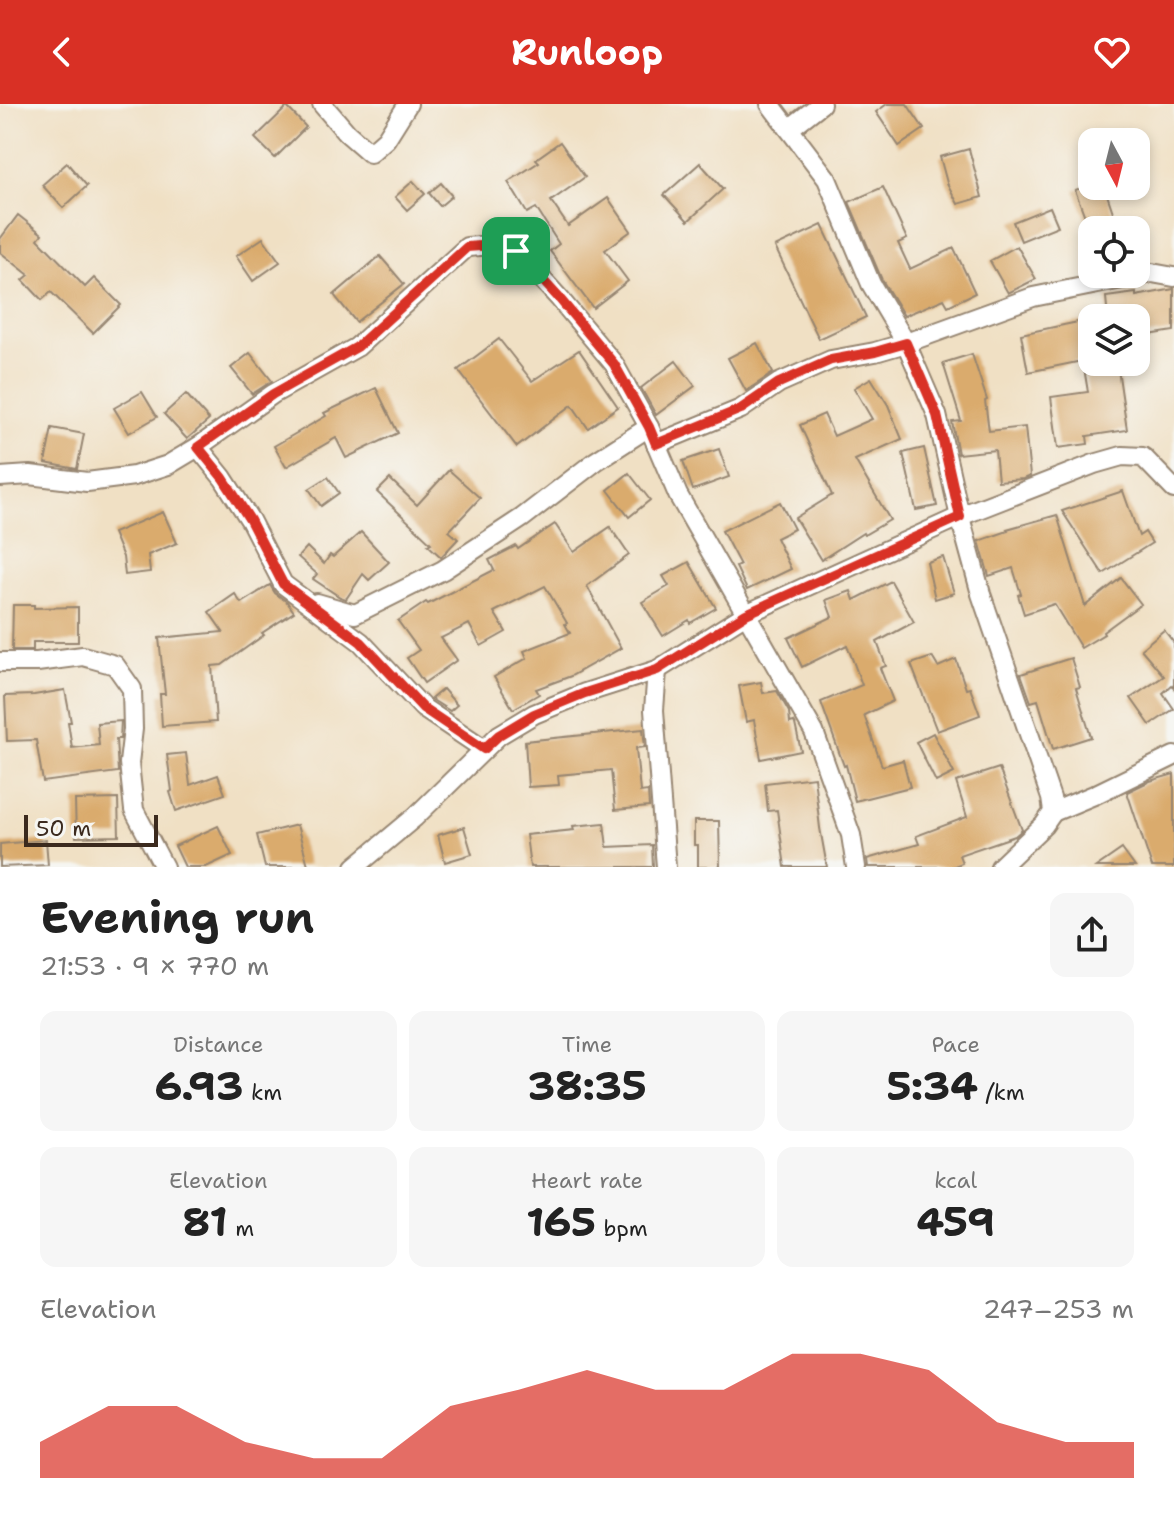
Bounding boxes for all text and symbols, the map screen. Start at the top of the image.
text: Runloop [511,28,663,77]
icon: back [40,30,84,74]
icon: heart [1090,30,1134,74]
north arrow [1078,128,1150,200]
map controls [1078,128,1150,376]
button: locate [1078,216,1150,288]
pin [482,217,550,285]
icon: arrive [494,229,538,273]
button: layers [1078,304,1150,376]
scale bar [24,811,158,847]
text: 50 m [36,814,91,843]
text: Evening run [40,888,314,947]
button: share [1050,893,1134,977]
text: 21:53 · 9 × 770 m [40,948,269,983]
text: Distance [173,1030,263,1059]
text: Time [562,1030,612,1059]
text: Pace [931,1030,980,1059]
text: 6.93 [154,1059,244,1113]
text: 38:35 [527,1059,647,1113]
text: 5:34 [887,1059,978,1113]
text: km [244,1078,282,1107]
text: /km [978,1078,1025,1107]
text: Elevation [169,1166,268,1195]
text: Heart rate [531,1166,643,1195]
text: kcal [934,1166,977,1195]
text: 81 [182,1195,228,1249]
text: 165 [526,1195,596,1249]
text: 459 [916,1195,995,1249]
text: m [228,1214,254,1243]
text: bpm [596,1214,648,1243]
text: Elevation [40,1291,156,1326]
text: 247–253 m [983,1291,1134,1326]

